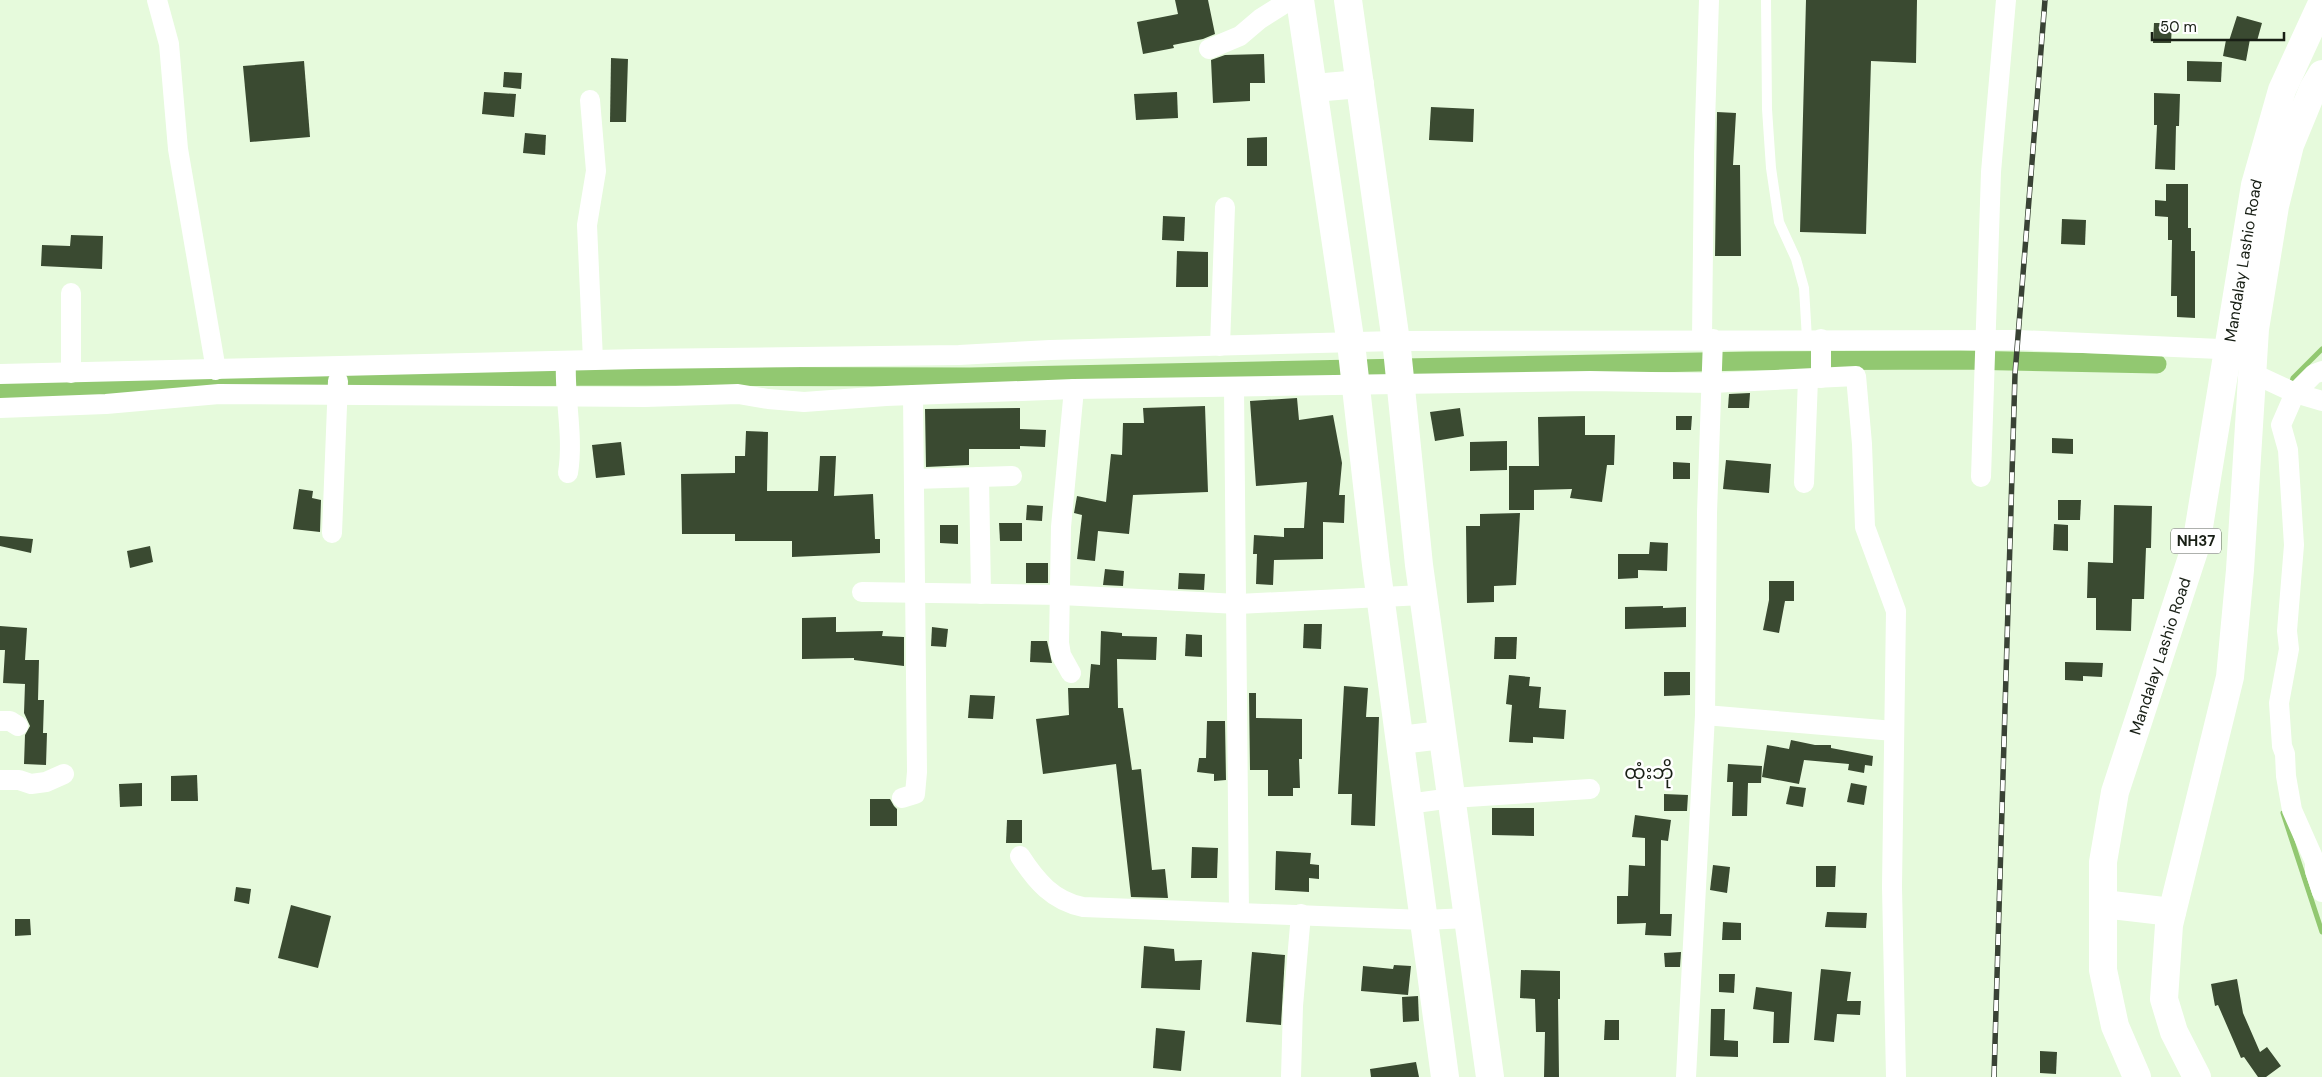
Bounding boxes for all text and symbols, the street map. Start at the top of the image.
scale bar [2152,10,2284,42]
text: 50 m [2160,17,2197,37]
street label: Mandalay Lashio Road [2219,177,2267,344]
road number: NH37 [2171,528,2221,554]
street label: Mandalay Lashio Road [2124,574,2195,737]
district label: ထုံးဘို [1624,758,1674,789]

